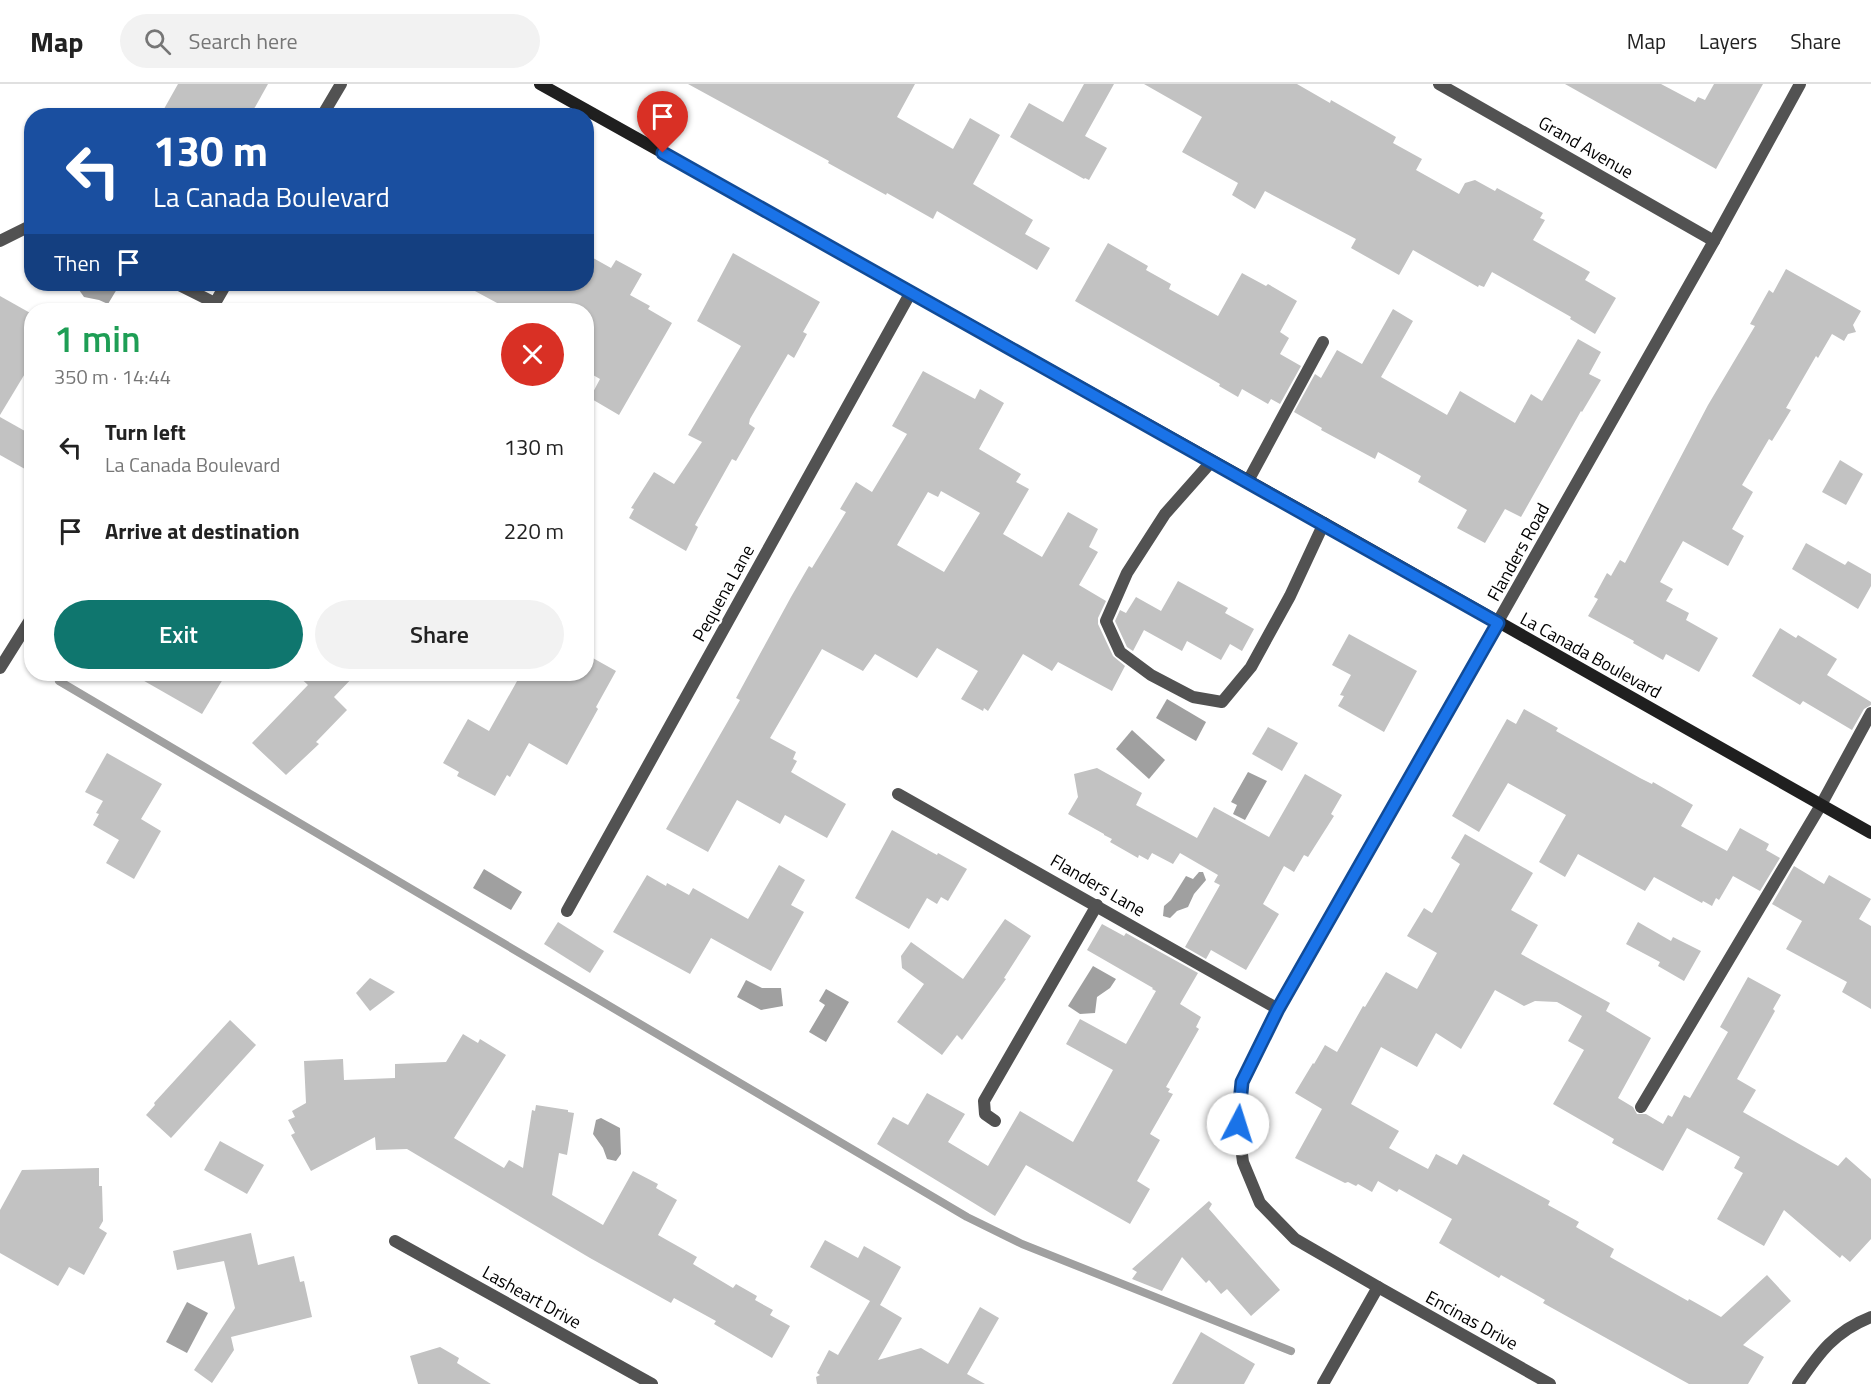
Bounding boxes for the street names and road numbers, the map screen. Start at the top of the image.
street label: Grand Avenue [1533,109,1639,185]
street label: Flanders Road [1480,498,1556,606]
street label: Pequena Lane [685,540,761,646]
street label: La Canada Boulevard [1515,605,1667,705]
street label: Flanders Lane [1045,847,1151,923]
street label: Lasheart Drive [478,1259,586,1335]
street label: Encinas Drive [1421,1284,1523,1356]

